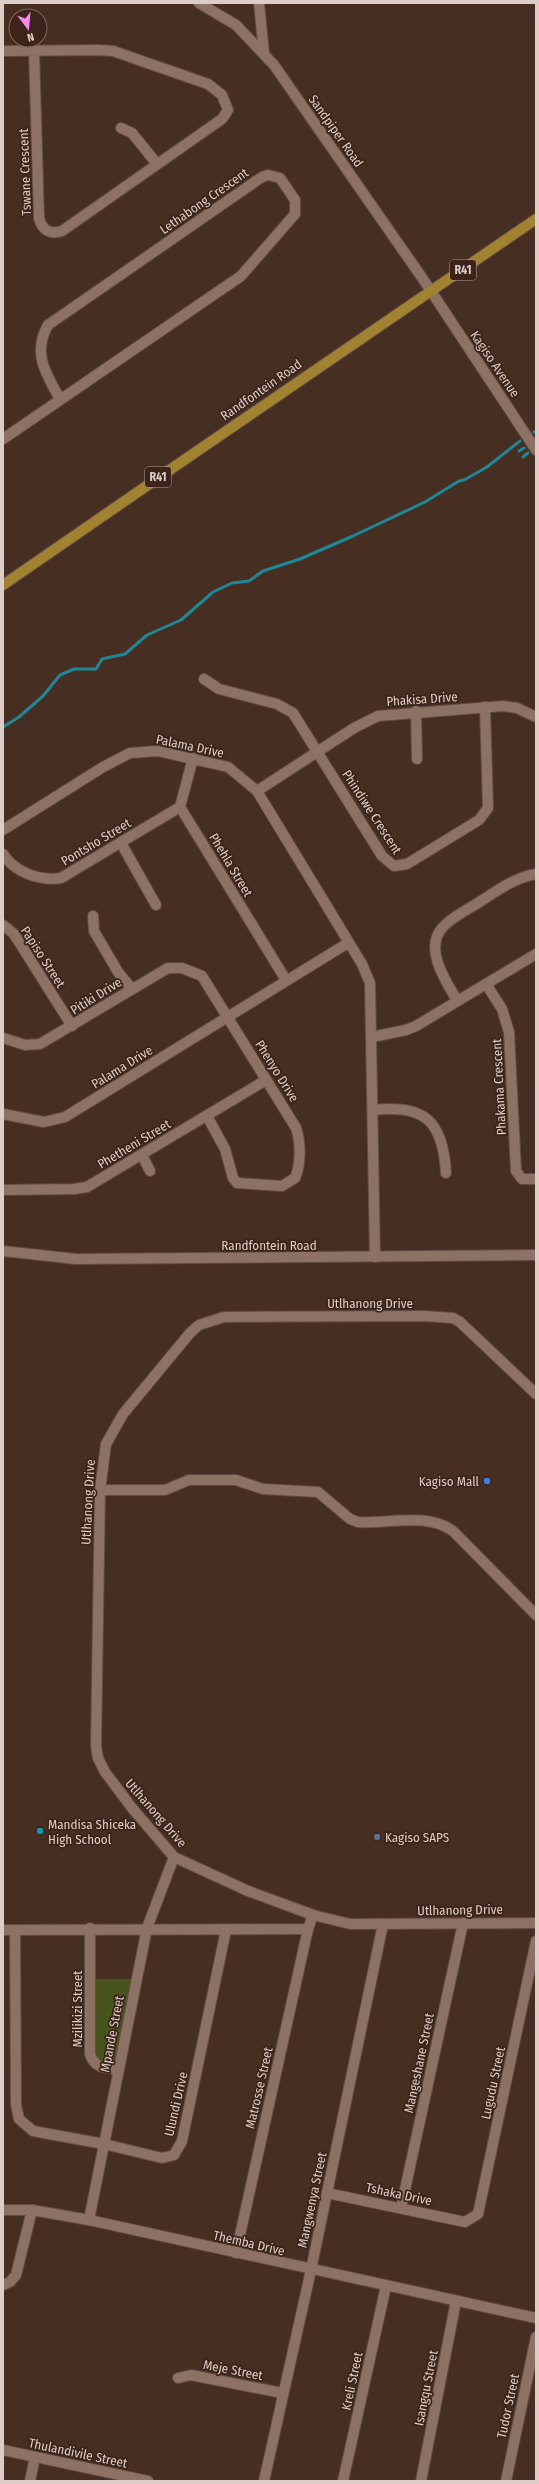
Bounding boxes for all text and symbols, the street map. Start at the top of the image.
north arrow [8,8,48,48]
text: N [26,30,36,44]
street label: Sandpiper Road [306,92,366,170]
street label: Tswane Crescent [16,127,34,216]
street label: Lethabong Crescent [157,164,252,237]
road number: R41 [450,260,476,280]
street label: Kagiso Avenue [467,328,523,400]
street label: Randfontein Road [218,357,304,423]
road number: R41 [145,467,171,487]
street label: Phakisa Drive [386,689,458,709]
street label: Palama Drive [155,731,225,761]
street label: Phindiwe Crescent [339,767,405,857]
street label: Pontsho Street [58,815,134,869]
street label: Phehla Street [206,831,256,900]
street label: Papiso Street [18,924,69,991]
street label: Pitiki Drive [68,974,124,1018]
street label: Phenyo Drive [252,1037,302,1105]
street label: Phakama Crescent [489,1038,509,1136]
street label: Palama Drive [89,1042,155,1092]
street label: Phetheni Street [95,1116,174,1172]
street label: Randfontein Road [221,1238,317,1253]
street label: Utlhanong Drive [327,1296,413,1311]
street label: Utlhanong Drive [78,1459,98,1545]
place label: Kagiso Mall [419,1474,480,1489]
marker: Kagiso Mall [482,1476,492,1486]
street label: Utlhanong Drive [122,1776,190,1850]
place label: Mandisa Shiceka High School [48,1817,136,1847]
marker: Mandisa Shiceka High School [35,1826,45,1836]
place label: Kagiso SAPS [385,1830,449,1845]
marker: Kagiso SAPS [372,1832,382,1842]
street label: Utlhanong Drive [417,1902,503,1918]
street label: Mzilikizi Street [70,1970,85,2048]
street label: Mpande Street [97,1994,127,2074]
street label: Mangeshane Street [401,2011,437,2114]
street label: Matrosse Street [242,2045,276,2130]
street label: Lugudu Street [478,2045,508,2121]
street label: Ulundi Drive [161,2070,191,2138]
street label: Mangwenya Street [295,2150,330,2249]
street label: Tshaka Drive [365,2180,433,2208]
street label: Themba Drive [212,2227,286,2259]
street label: Isangqu Street [411,2348,441,2427]
street label: Kreli Street [339,2350,366,2412]
street label: Meje Street [202,2357,265,2383]
street label: Tudor Street [494,2372,522,2440]
street label: Thulandivile Street [27,2435,129,2471]

